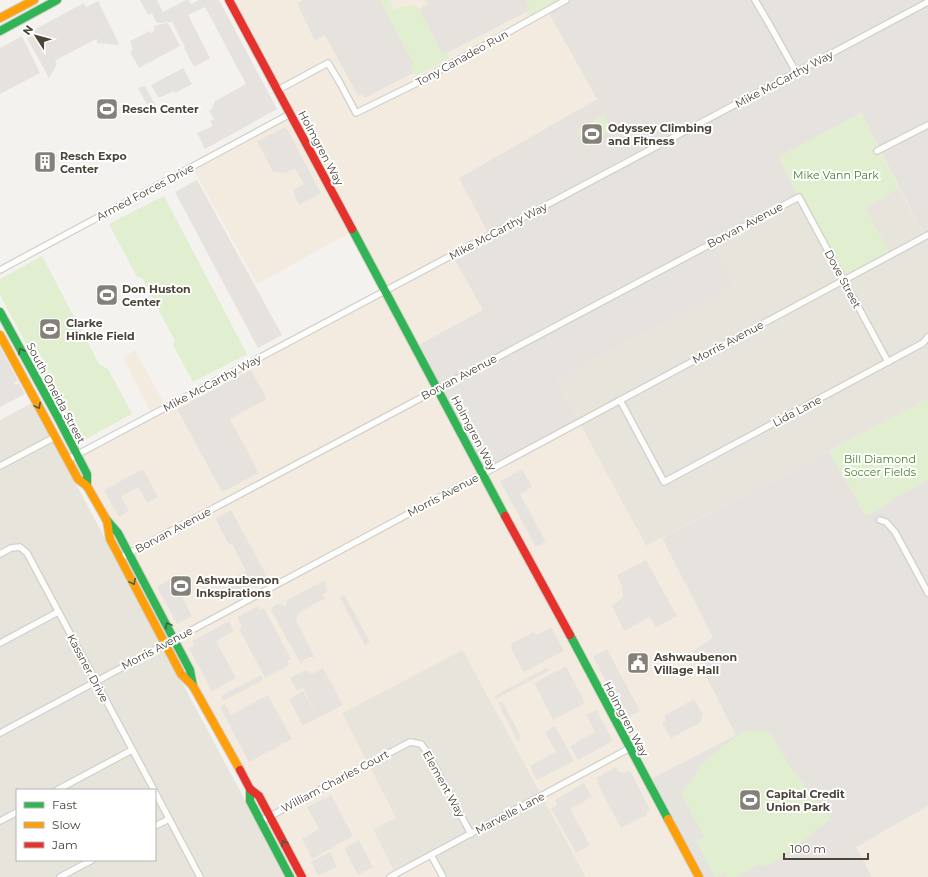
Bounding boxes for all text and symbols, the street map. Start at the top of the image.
north arrow [16,16,56,56]
text: N [20,22,36,38]
street label: Tony Canadeo Run [413,27,511,89]
street label: Mike McCarthy Way [733,47,836,111]
sports icon: Resch Center [94,96,120,122]
place label: Resch Center [122,102,199,116]
street label: Holmgren Way [295,108,347,188]
sports icon: Odyssey Climbing and Fitness [579,121,605,147]
place label: Odyssey Climbing and Fitness [608,121,712,148]
building icon: Resch Expo Center [32,149,58,175]
place label: Resch Expo Center [60,149,127,176]
street label: Armed Forces Drive [94,160,197,224]
park label: Mike Vann Park [793,168,879,182]
street label: Mike McCarthy Way [447,199,550,263]
street label: Borvan Avenue [705,199,786,251]
street label: Dove Street [822,247,865,311]
sports icon: Don Huston Center [94,282,120,308]
place label: Don Huston Center [122,282,191,309]
sports icon: Clarke Hinkle Field [37,316,63,342]
place label: Clarke Hinkle Field [66,316,135,343]
street label: Morris Avenue [690,317,766,367]
street label: South Oneida Street [23,340,89,446]
one-way arrow [19,348,26,355]
street label: Mike McCarthy Way [161,351,264,415]
street label: Borvan Avenue [419,351,500,403]
street label: Lida Lane [770,392,824,430]
street label: Holmgren Way [448,393,500,473]
one-way arrow [33,402,41,409]
park label: Bill Diamond Soccer Fields [844,452,917,479]
street label: Morris Avenue [405,470,481,520]
street label: Borvan Avenue [133,504,214,556]
sports icon: Ashwaubenon Inkspirations [168,573,194,599]
place label: Ashwaubenon Inkspirations [195,573,279,600]
one-way arrow [128,578,135,586]
one-way arrow [165,622,172,629]
street label: Morris Avenue [119,623,195,673]
street label: Kassner Drive [64,632,112,705]
public building icon: Ashwaubenon Village Hall [625,650,651,676]
place label: Ashwaubenon Village Hall [653,650,737,677]
street label: Holmgren Way [600,679,652,759]
street label: William Charles Court [279,746,392,815]
street label: Element Way [420,748,468,820]
sports icon: Capital Credit Union Park [737,787,763,813]
place label: Capital Credit Union Park [766,787,845,814]
legend [16,789,156,861]
street label: Marvelle Lane [473,789,547,837]
text: Fast [52,797,77,812]
text: Slow [52,817,81,832]
scale bar [784,835,868,861]
text: Jam [51,837,78,852]
one-way arrow [281,840,288,847]
text: 100 m [790,841,826,856]

